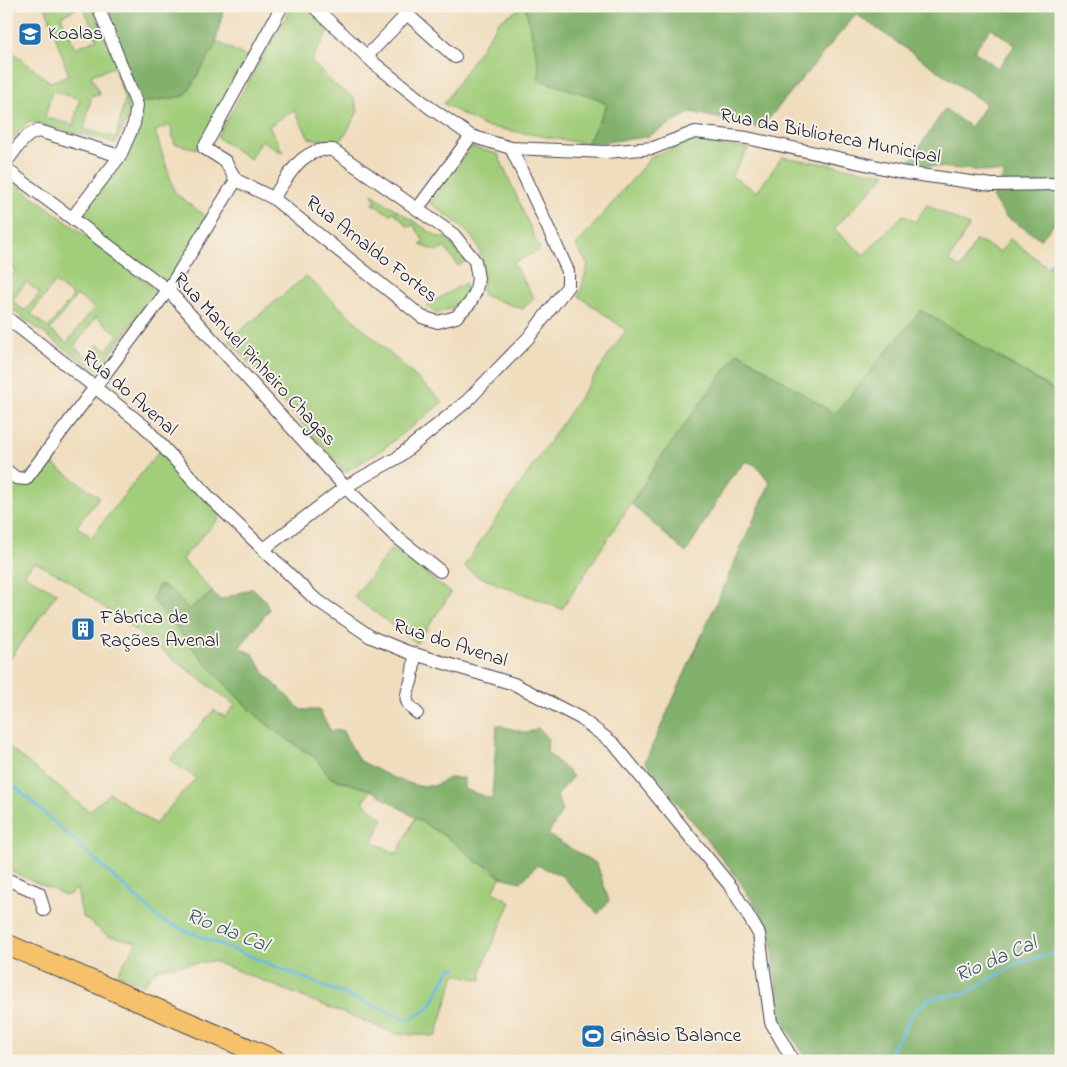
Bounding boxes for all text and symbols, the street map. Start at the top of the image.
place label: Koalas [48,20,103,49]
school or university icon: Koalas [17,21,43,47]
street label: Rua da Biblioteca Municipal [717,101,943,173]
street label: Rua Arnaldo Fortes [299,189,443,311]
street label: Rua Manuel Pinheiro Chagas [165,267,343,454]
street label: Rua do Avenal [75,344,183,444]
place label: Fábrica de Rações Avenal [99,604,219,656]
street label: Rua do Avenal [389,612,511,676]
building icon: Fábrica de Rações Avenal [70,616,96,642]
water label: Rio da Cal [181,901,275,962]
water label: Rio da Cal [950,928,1044,991]
place label: Ginásio Balance [610,1022,741,1051]
sports icon: Ginásio Balance [580,1023,606,1049]

